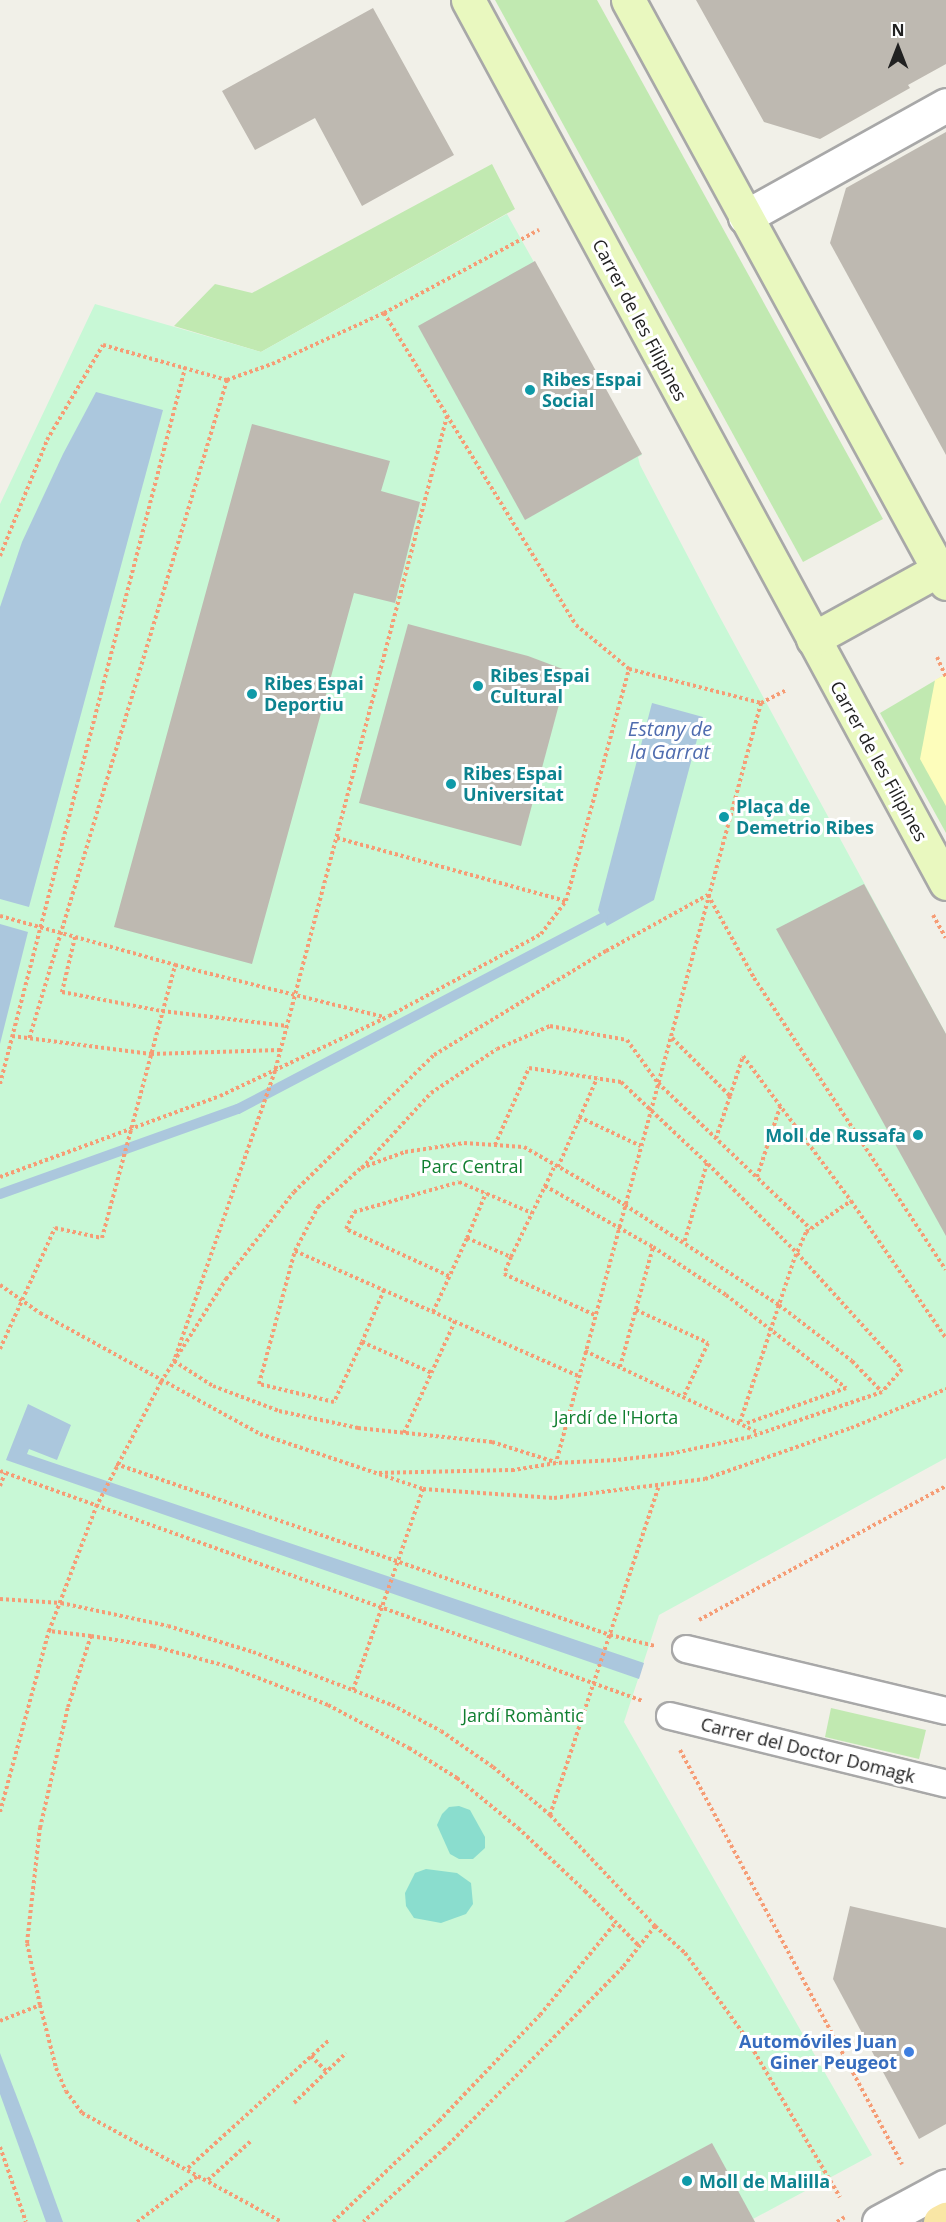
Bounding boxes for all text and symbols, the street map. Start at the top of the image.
north arrow [868,18,928,78]
text: N [891,19,905,41]
street label: Carrer de les Filipines [588,235,692,405]
place label: Ribes Espai Social [542,369,642,412]
marker: Ribes Espai Social [523,383,537,397]
place label: Ribes Espai Cultural [490,665,590,708]
place label: Ribes Espai Deportiu [264,673,364,716]
street label: Carrer de les Filipines [826,677,932,845]
marker: Ribes Espai Cultural [471,679,485,693]
marker: Ribes Espai Deportiu [245,687,259,701]
water label: Estany de la Garrat [628,716,712,763]
place label: Ribes Espai Universitat [463,763,564,806]
marker: Ribes Espai Universitat [444,777,458,791]
place label: Plaça de Demetrio Ribes [736,796,874,838]
marker: Plaça de Demetrio Ribes [717,810,731,824]
place label: Moll de Russafa [765,1124,906,1146]
marker: Moll de Russafa [911,1128,925,1142]
park label: Parc Central [421,1155,523,1177]
park label: Jardí de l'Horta [554,1406,678,1428]
park label: Jardí Romàntic [462,1704,584,1726]
street label: Carrer del Doctor Domagk [699,1713,917,1787]
place label: Automóviles Juan Giner Peugeot [739,2031,897,2074]
marker: Automóviles Juan Giner Peugeot [902,2045,916,2059]
place label: Moll de Malilla [699,2170,830,2192]
marker: Moll de Malilla [680,2174,694,2188]

